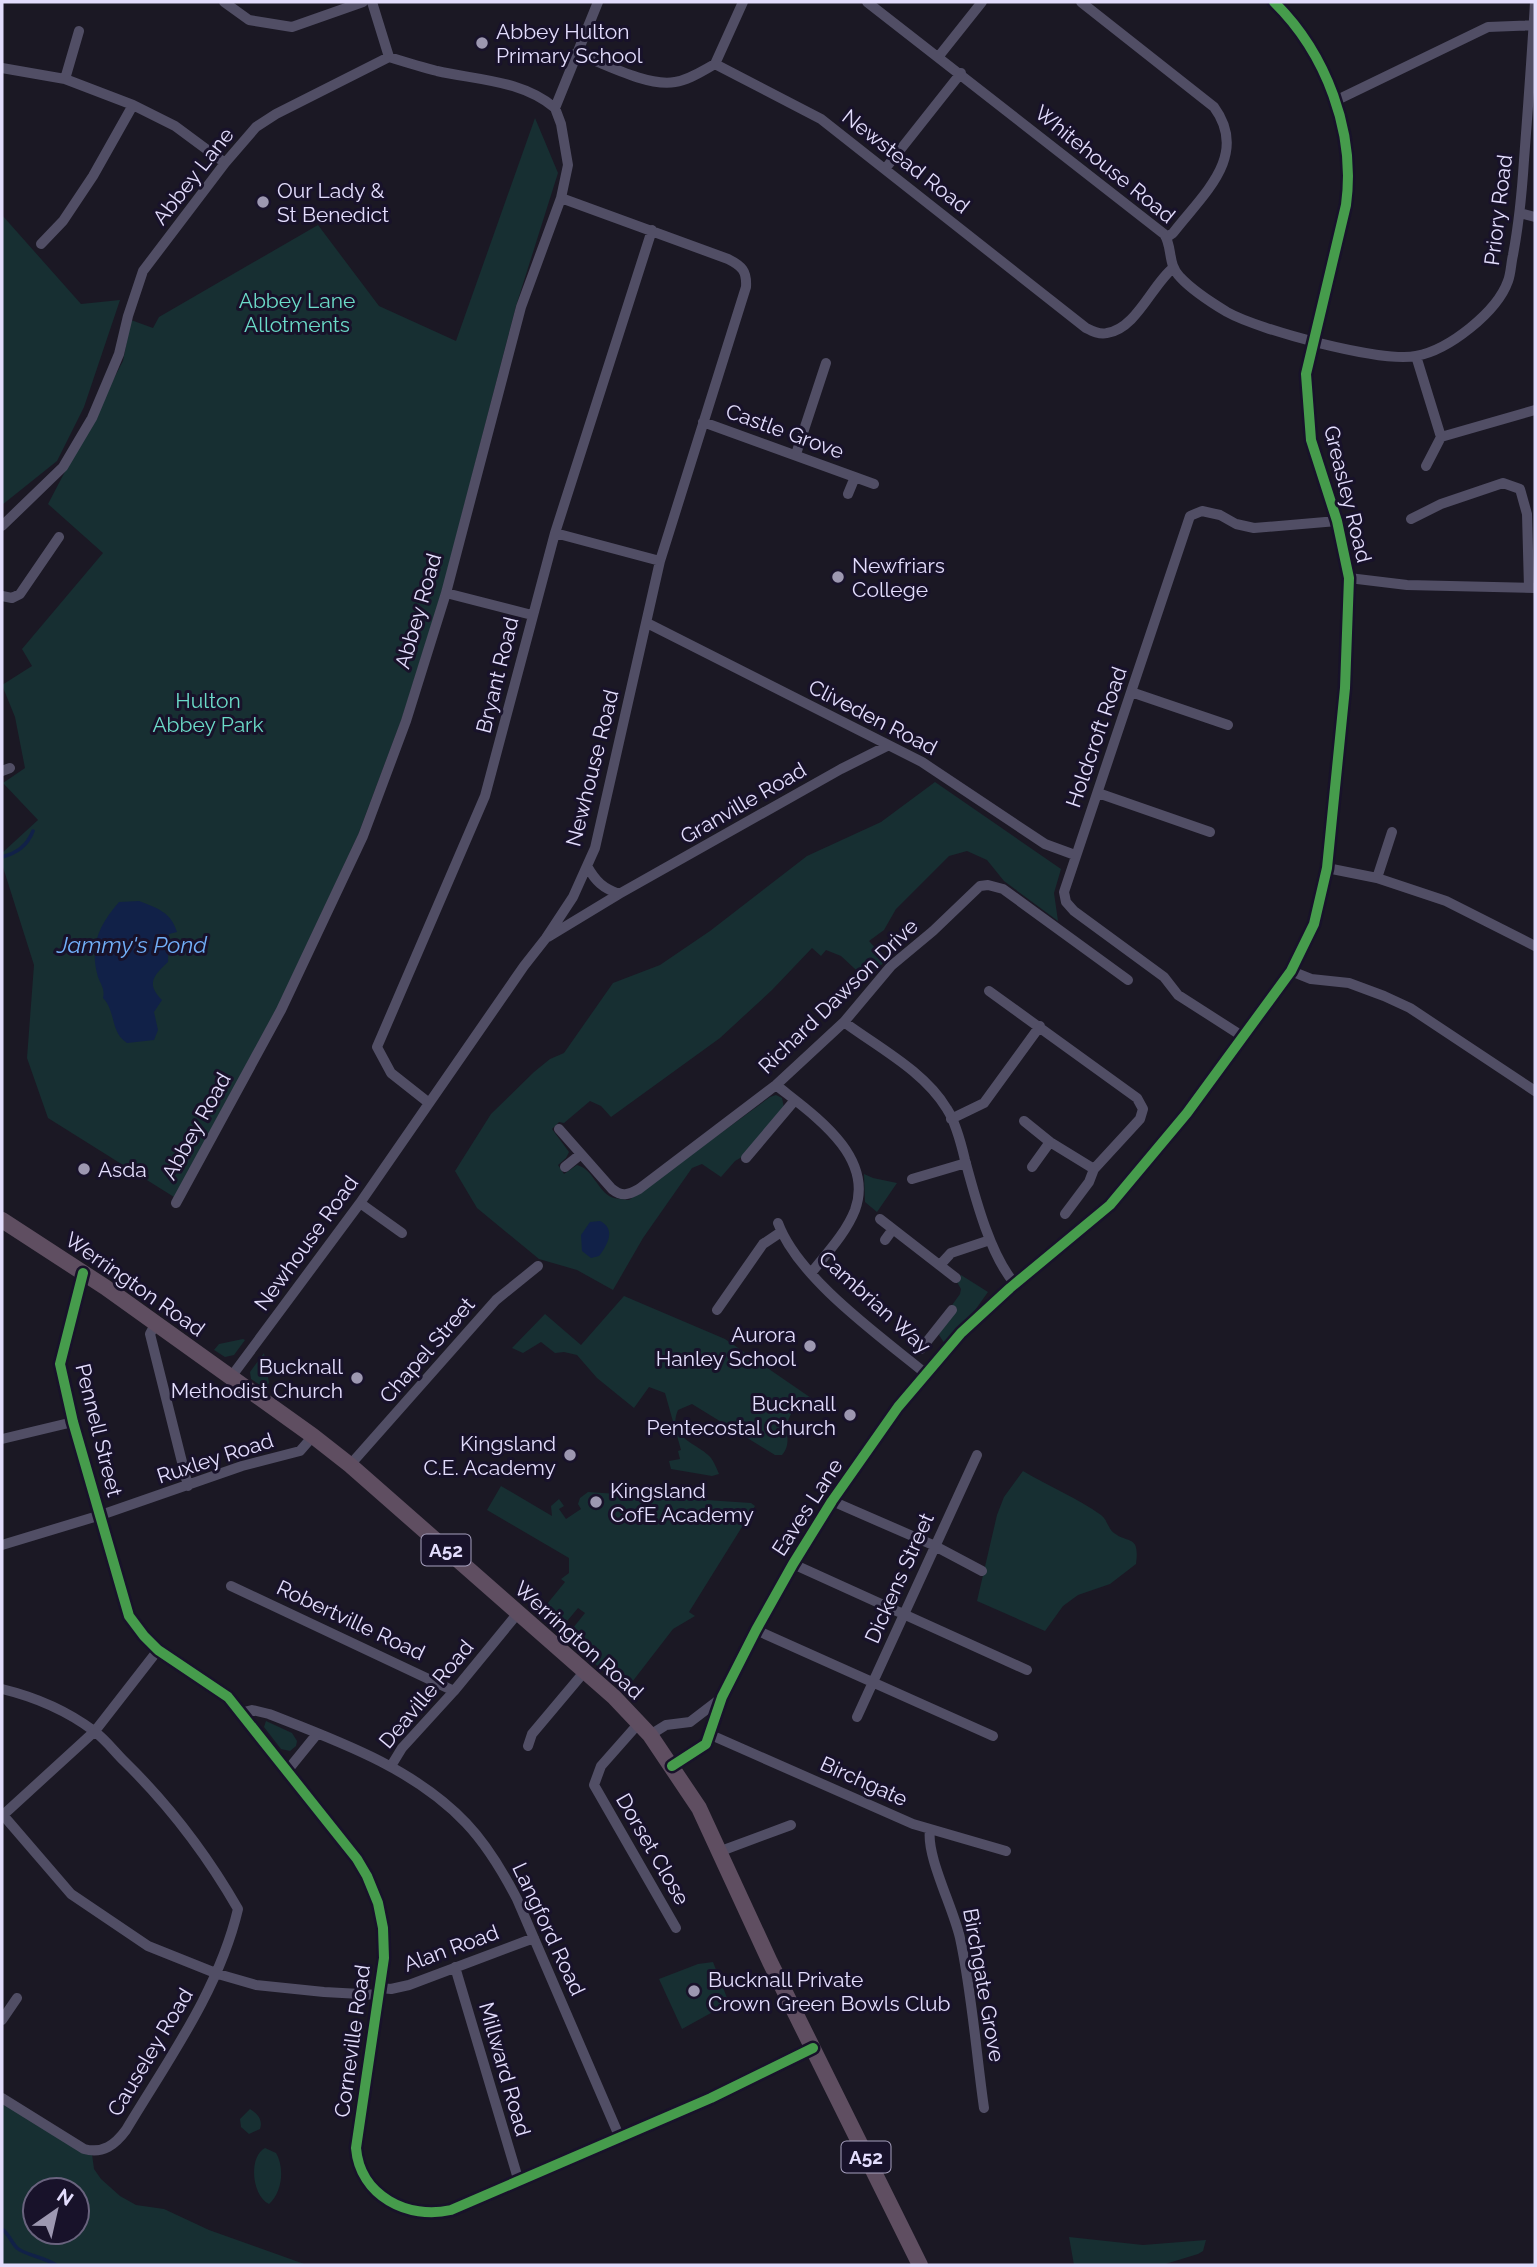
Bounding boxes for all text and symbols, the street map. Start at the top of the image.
place label: Abbey Hulton Primary School [496,19,643,68]
marker: Abbey Hulton Primary School [474,35,490,51]
street label: Whitehouse Road [1030,100,1180,228]
street label: Newstead Road [837,104,975,218]
street label: Abbey Lane [147,122,239,230]
street label: Priory Road [1479,153,1517,267]
place label: Our Lady & St Benedict [277,178,389,227]
marker: Our Lady & St Benedict [255,194,271,210]
park label: Abbey Lane Allotments [239,288,355,337]
street label: Castle Grove [723,398,847,464]
street label: Greasley Road [1319,423,1377,565]
street label: Abbey Road [390,551,446,671]
place label: Newfriars College [852,553,945,602]
marker: Newfriars College [830,569,846,585]
street label: Bryant Road [471,614,523,736]
street label: Holdcroft Road [1060,663,1132,811]
street label: Cliveden Road [804,674,942,760]
street label: Newhouse Road [560,687,624,849]
park label: Hulton Abbey Park [152,688,264,737]
street label: Granville Road [676,757,810,849]
street label: Richard Dawson Drive [753,913,923,1079]
water label: Jammy's Pond [56,931,208,958]
street label: Abbey Road [156,1068,236,1184]
place label: Asda [98,1157,147,1182]
marker: Asda [76,1161,92,1177]
street label: Newhouse Road [249,1171,363,1315]
street label: Werrington Road [60,1227,210,1341]
street label: Cambrian Way [814,1245,936,1359]
street label: Chapel Street [374,1292,480,1408]
place label: Aurora Hanley School [656,1322,796,1371]
marker: Aurora Hanley School [802,1338,818,1354]
place label: Bucknall Methodist Church [171,1354,343,1403]
street label: Pennell Street [70,1361,128,1499]
marker: Bucknall Methodist Church [349,1370,365,1386]
place label: Bucknall Pentecostal Church [647,1391,836,1440]
marker: Bucknall Pentecostal Church [842,1407,858,1423]
street label: Ruxley Road [154,1427,276,1489]
place label: Kingsland C.E. Academy [423,1431,556,1480]
marker: Kingsland C.E. Academy [562,1447,578,1463]
street label: Eaves Lane [766,1454,848,1560]
place label: Kingsland CofE Academy [610,1478,754,1527]
marker: Kingsland CofE Academy [588,1494,604,1510]
street label: Dickens Street [859,1509,939,1647]
road number: A52 [422,1534,471,1566]
street label: Robertville Road [273,1575,429,1665]
street label: Werrington Road [509,1576,649,1704]
street label: Deaville Road [373,1635,479,1753]
street label: Birchgate [816,1751,912,1811]
street label: Dorset Close [611,1789,695,1909]
street label: Langford Road [507,1859,591,1999]
street label: Birchgate Grove [958,1906,1010,2064]
street label: Alan Road [400,1919,502,1977]
street label: Corneville Road [329,1963,375,2119]
place label: Bucknall Private Crown Green Bowls Club [708,1967,951,2016]
street label: Causeley Road [102,1983,198,2121]
marker: Bucknall Private Crown Green Bowls Club [686,1983,702,1999]
street label: Millward Road [474,1999,536,2139]
road number: A52 [842,2142,890,2172]
north arrow [21,2176,91,2246]
text: N [53,2184,78,2210]

